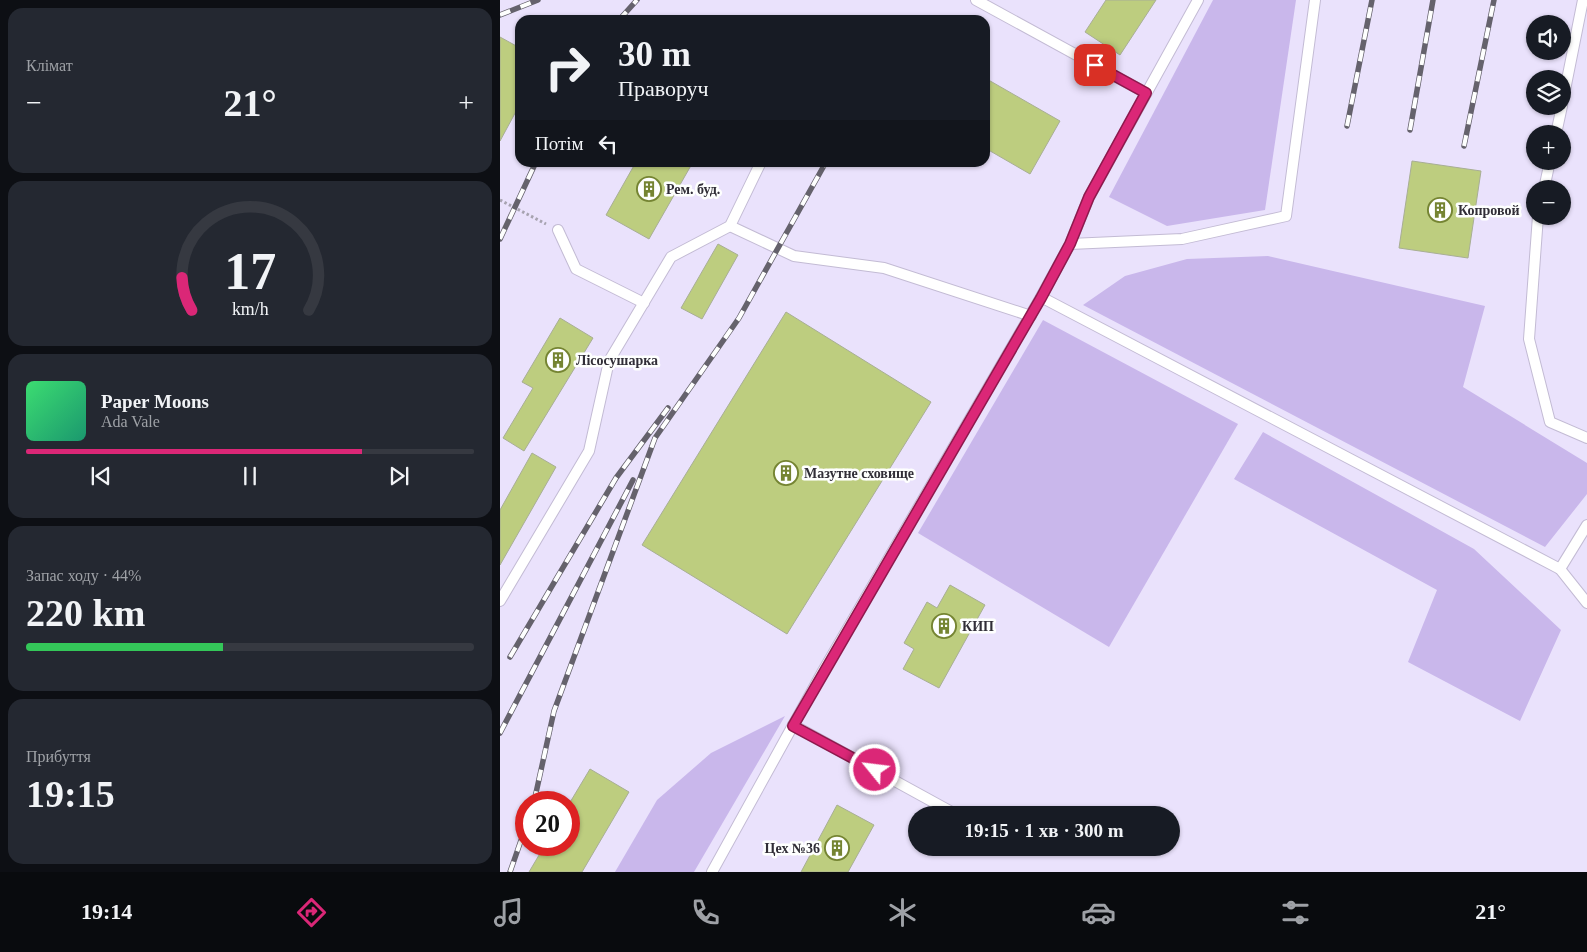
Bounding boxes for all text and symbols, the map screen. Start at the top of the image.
map controls [1526,15,1571,225]
button: sound [1526,15,1571,60]
icon: right [535,35,600,100]
text: 30 m [618,35,691,74]
pin [1074,44,1116,86]
icon: arrive [1081,51,1109,79]
text: Клімат [26,57,73,74]
button: layers [1526,70,1571,115]
text: Праворуч [618,76,709,101]
text: 21° [223,82,277,124]
text: − [26,87,42,118]
text: + [458,87,474,118]
button: + [1526,125,1571,170]
icon: left [594,130,622,158]
text: Потім [535,133,584,154]
building icon: Рем. буд. [636,176,662,202]
button: − [1526,180,1571,225]
place label: Рем. буд. [666,182,720,197]
building icon: Копровой [1427,197,1453,223]
place label: Копровой [1458,203,1520,218]
text: 17 [224,243,276,300]
text: km/h [232,299,268,319]
building icon: Лісосушарка [545,347,571,373]
place label: Лісосушарка [576,353,658,368]
text: Paper Moons [101,391,209,412]
text: Ada Vale [101,413,160,430]
building icon: Мазутне сховище [773,460,799,486]
icon: previous [87,462,115,490]
icon: pause [236,462,264,490]
icon: next [385,462,413,490]
place label: Мазутне сховище [804,466,914,481]
text: Запас ходу · 44% [26,567,141,584]
text: 220 km [26,592,145,634]
building icon: КИП [931,613,957,639]
place label: КИП [962,619,994,634]
position arrow [848,743,900,795]
text: Прибуття [26,748,91,765]
text: 19:15 [26,773,115,815]
speed limit sign: 20 [515,791,580,856]
text: 19:15 · 1 хв · 300 m [964,820,1124,841]
building icon: Цех №36 [824,835,850,861]
place label: Цех №36 [765,841,820,856]
icon: directions [294,895,329,930]
icon: music [491,895,526,930]
icon: phone [688,895,723,930]
icon: climate [885,895,920,930]
icon: car [1081,895,1116,930]
icon: filters [1278,895,1313,930]
text: 19:14 [81,899,132,924]
text: 21° [1475,899,1506,924]

